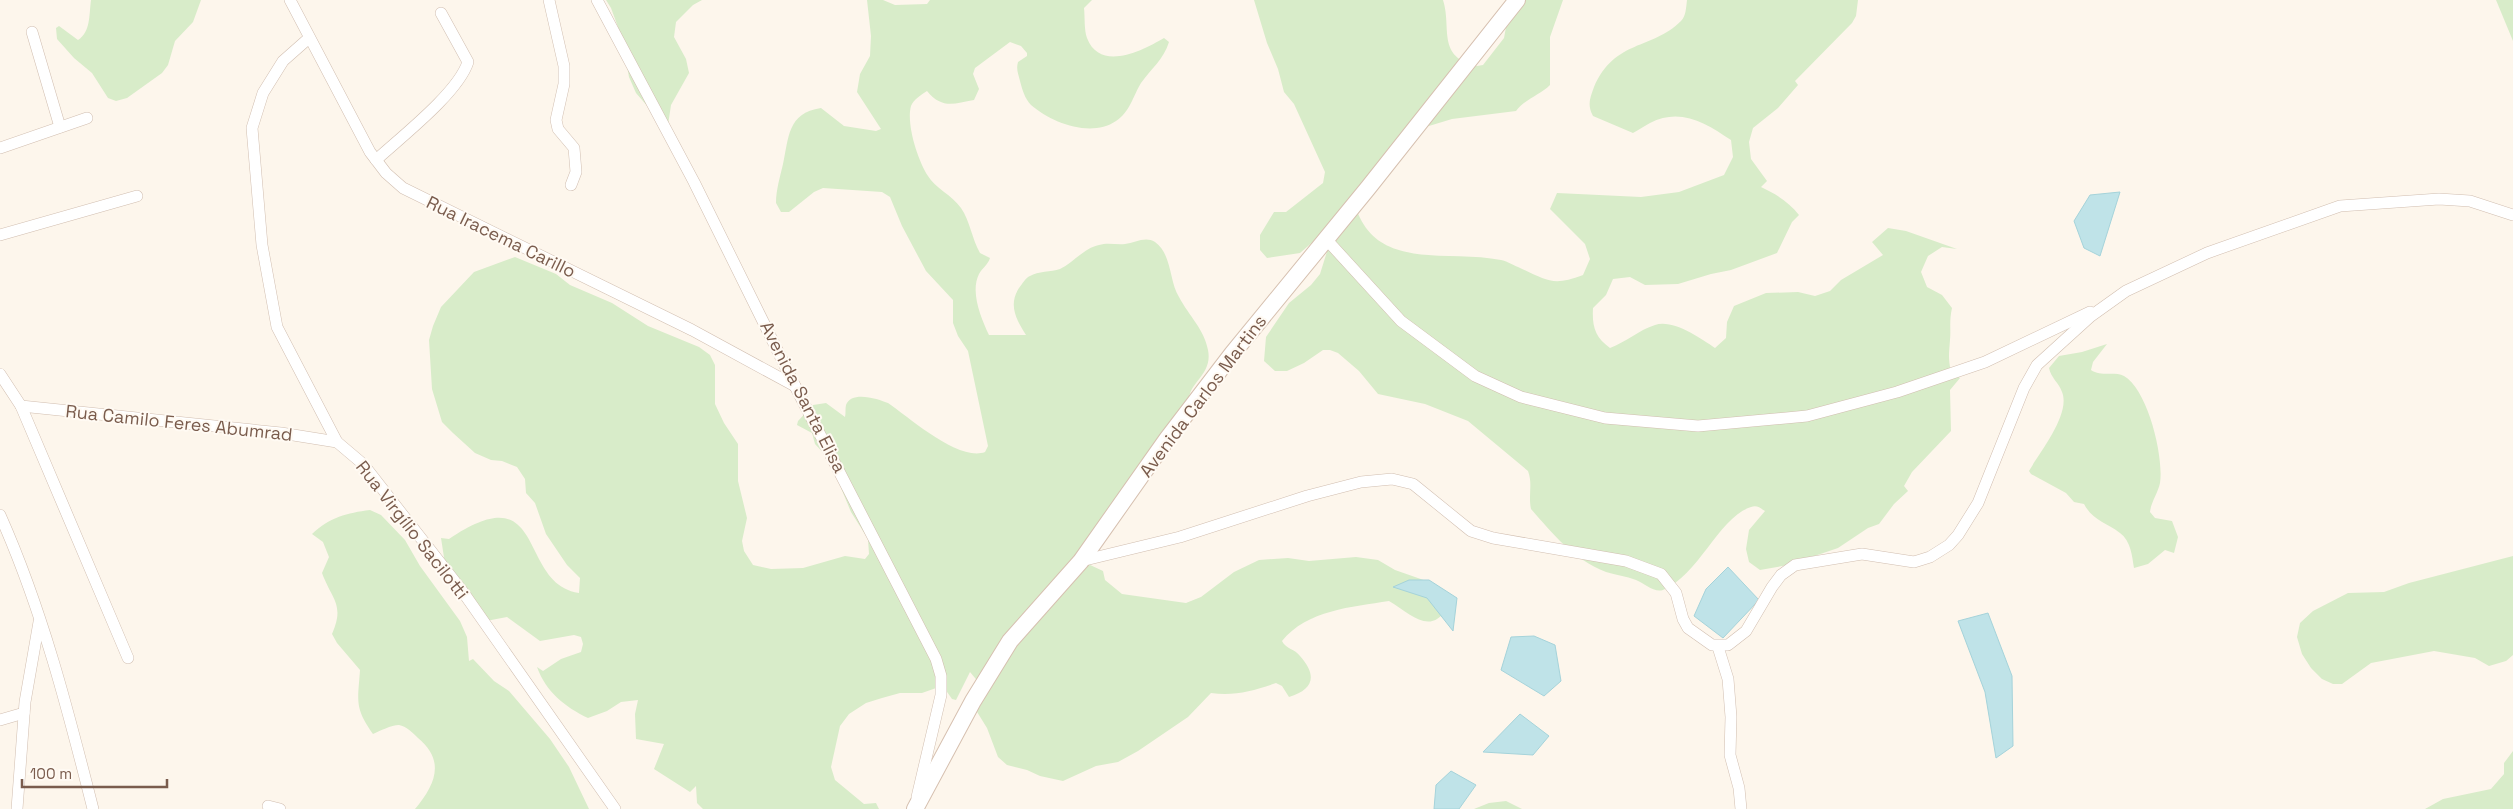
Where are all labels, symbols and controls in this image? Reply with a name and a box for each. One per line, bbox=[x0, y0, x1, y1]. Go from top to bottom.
street label: Rua Iracema Carillo bbox=[423, 190, 580, 283]
street label: Avenida Carlos Martins bbox=[1134, 310, 1271, 481]
street label: Avenida Santa Elisa bbox=[755, 317, 852, 476]
street label: Rua Camilo Feres Abumrad bbox=[64, 399, 294, 446]
street label: Rua Virgílio Sacilotti bbox=[351, 456, 474, 604]
scale bar bbox=[22, 756, 168, 788]
text: 100 m bbox=[30, 764, 72, 783]

